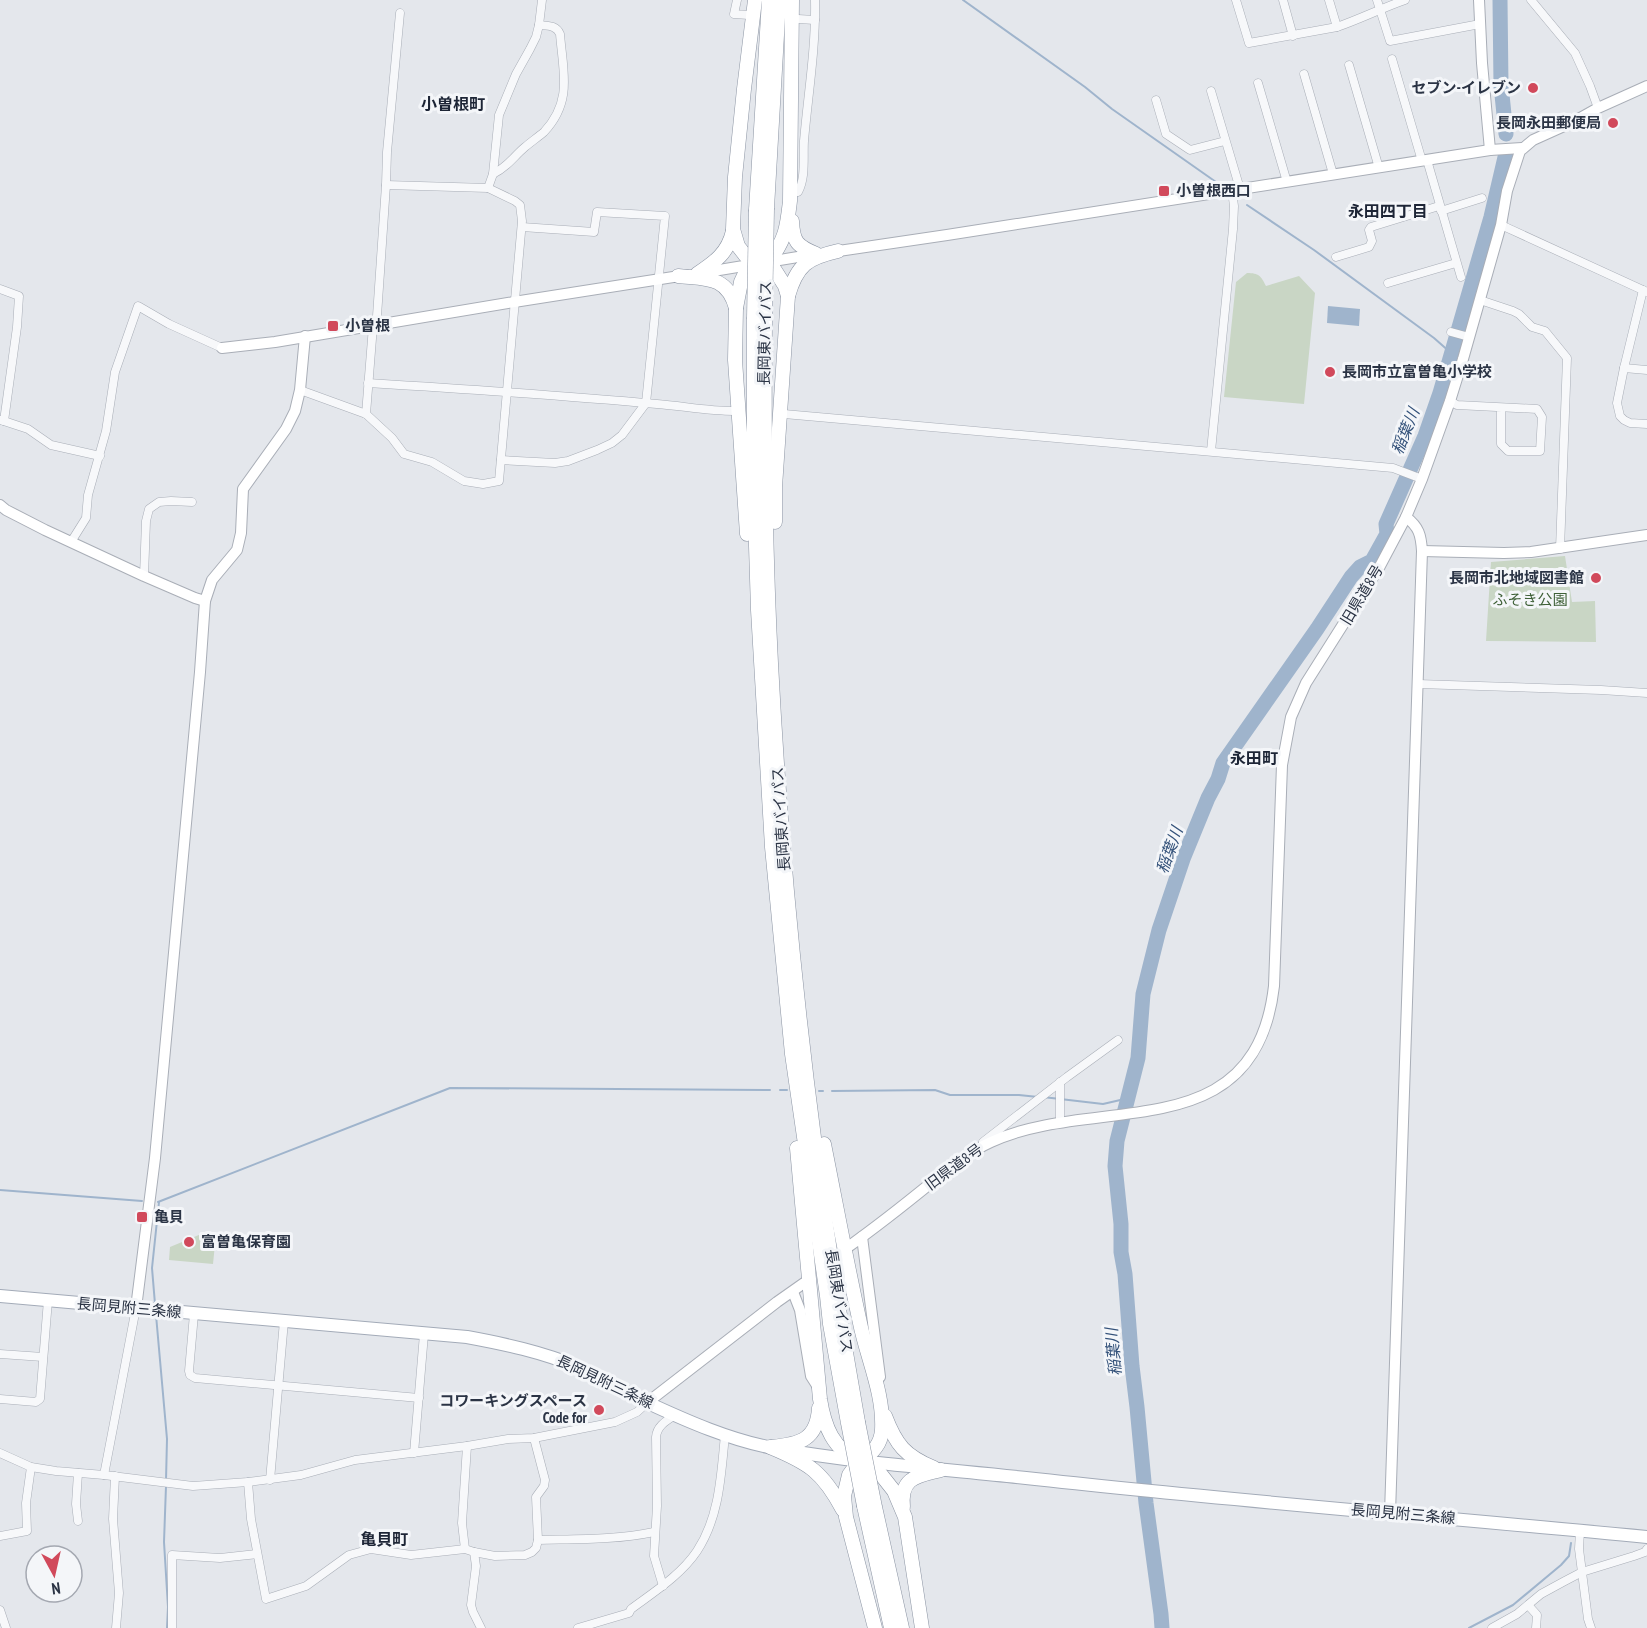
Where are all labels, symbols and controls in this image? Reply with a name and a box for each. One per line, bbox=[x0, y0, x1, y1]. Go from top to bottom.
place label: セブン-イレブン bbox=[1412, 78, 1521, 97]
marker: セブン-イレブン bbox=[1526, 81, 1540, 95]
district label: 小曽根町 bbox=[421, 94, 485, 114]
place label: 長岡永田郵便局 bbox=[1496, 113, 1601, 132]
marker: 長岡永田郵便局 bbox=[1606, 116, 1620, 130]
place label: 小曽根西口 bbox=[1176, 181, 1251, 200]
marker: 小曽根西口 bbox=[1157, 184, 1171, 198]
district label: 永田四丁目 bbox=[1348, 201, 1428, 221]
street label: 長岡東バイパス bbox=[754, 280, 775, 386]
place label: 小曽根 bbox=[345, 316, 390, 335]
marker: 小曽根 bbox=[326, 319, 340, 333]
place label: 長岡市立富曽亀小学校 bbox=[1342, 362, 1492, 381]
marker: 長岡市立富曽亀小学校 bbox=[1323, 365, 1337, 379]
water label: 稲葉川 bbox=[1387, 403, 1424, 457]
street label: 旧県道8号 bbox=[1336, 561, 1387, 628]
place label: 長岡市北地域図書館 bbox=[1449, 568, 1584, 587]
marker: 長岡市北地域図書館 bbox=[1589, 571, 1603, 585]
park label: ふそき公園 bbox=[1492, 590, 1568, 609]
district label: 永田町 bbox=[1230, 748, 1278, 768]
street label: 長岡東バイパス bbox=[767, 766, 794, 872]
water label: 稲葉川 bbox=[1151, 822, 1187, 876]
street label: 旧県道8号 bbox=[921, 1139, 986, 1194]
place label: 亀貝 bbox=[154, 1207, 184, 1226]
marker: 亀貝 bbox=[135, 1210, 149, 1224]
place label: 富曽亀保育園 bbox=[201, 1232, 291, 1251]
marker: 富曽亀保育園 bbox=[182, 1235, 196, 1249]
street label: 長岡東バイパス bbox=[822, 1248, 857, 1354]
street label: 長岡見附三条線 bbox=[76, 1293, 182, 1322]
water label: 稲葉川 bbox=[1101, 1325, 1125, 1377]
street label: 長岡見附三条線 bbox=[554, 1351, 657, 1412]
place label: コワーキングスペース Code for bbox=[439, 1391, 588, 1427]
marker: コワーキングスペース Code for bbox=[592, 1403, 606, 1417]
street label: 長岡見附三条線 bbox=[1350, 1499, 1456, 1528]
district label: 亀貝町 bbox=[360, 1529, 408, 1549]
north arrow bbox=[24, 1544, 84, 1604]
text: N bbox=[50, 1578, 62, 1599]

